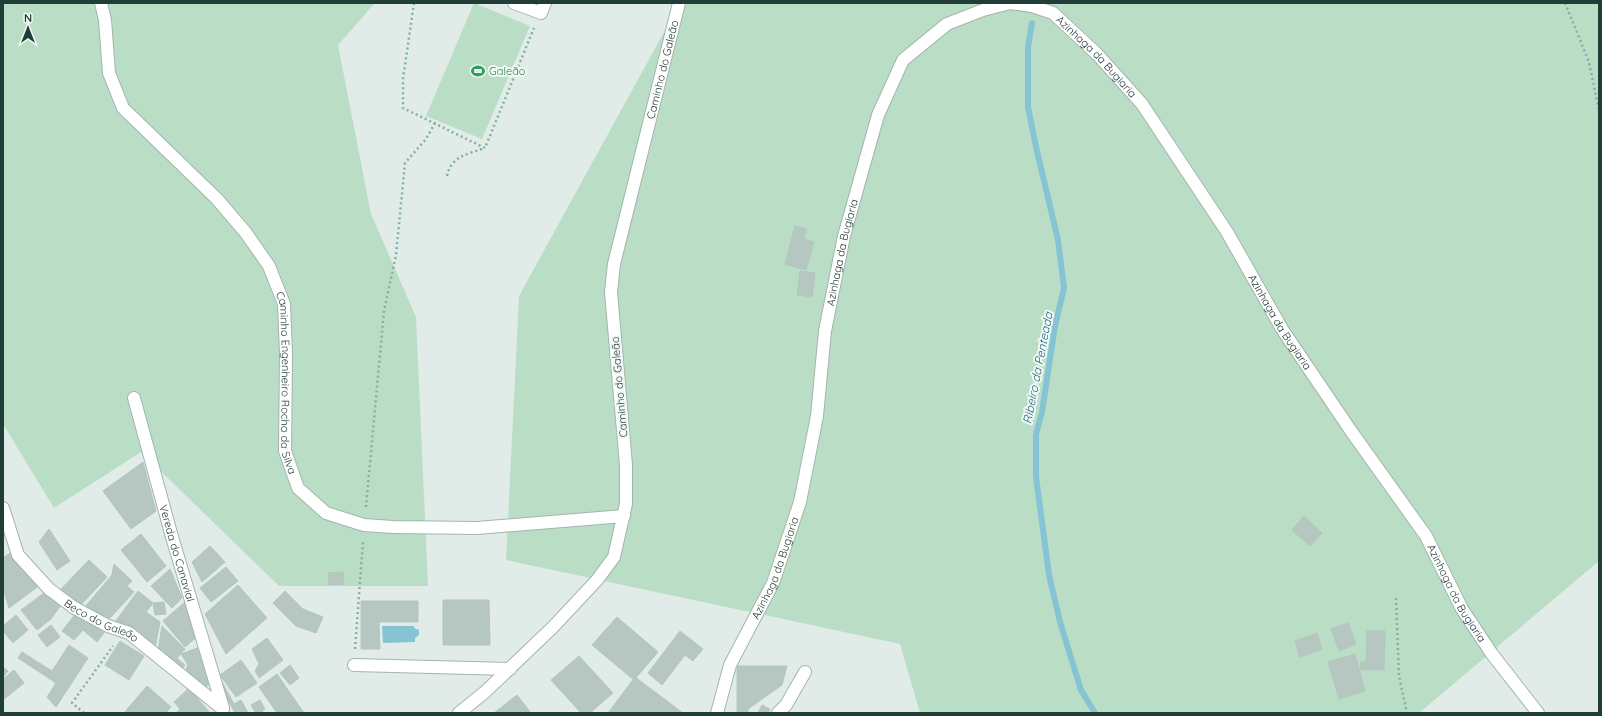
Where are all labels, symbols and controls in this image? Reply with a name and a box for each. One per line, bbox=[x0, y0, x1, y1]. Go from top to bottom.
north arrow bbox=[8, 8, 48, 48]
text: N bbox=[24, 11, 32, 25]
street label: Azinhaga da Bugiaria bbox=[1053, 13, 1140, 100]
street label: Caminho do Galeão bbox=[643, 18, 682, 120]
sports icon: Galeão bbox=[470, 63, 486, 79]
place label: Galeão bbox=[489, 64, 526, 78]
street label: Azinhaga da Bugiaria bbox=[823, 197, 861, 307]
street label: Azinhaga da Bugiaria bbox=[1245, 272, 1315, 372]
street label: Caminho Engenheiro Rocha da Silva bbox=[273, 289, 300, 476]
water label: Ribeiro da Penteada bbox=[1019, 310, 1056, 425]
street label: Caminho do Galeão bbox=[608, 336, 630, 438]
street label: Vereda do Canavial bbox=[156, 503, 198, 603]
street label: Azinhaga da Bugiaria bbox=[748, 515, 802, 622]
street label: Azinhaga da Bugiaria bbox=[1424, 542, 1489, 645]
street label: Beco do Galeão bbox=[61, 596, 142, 645]

